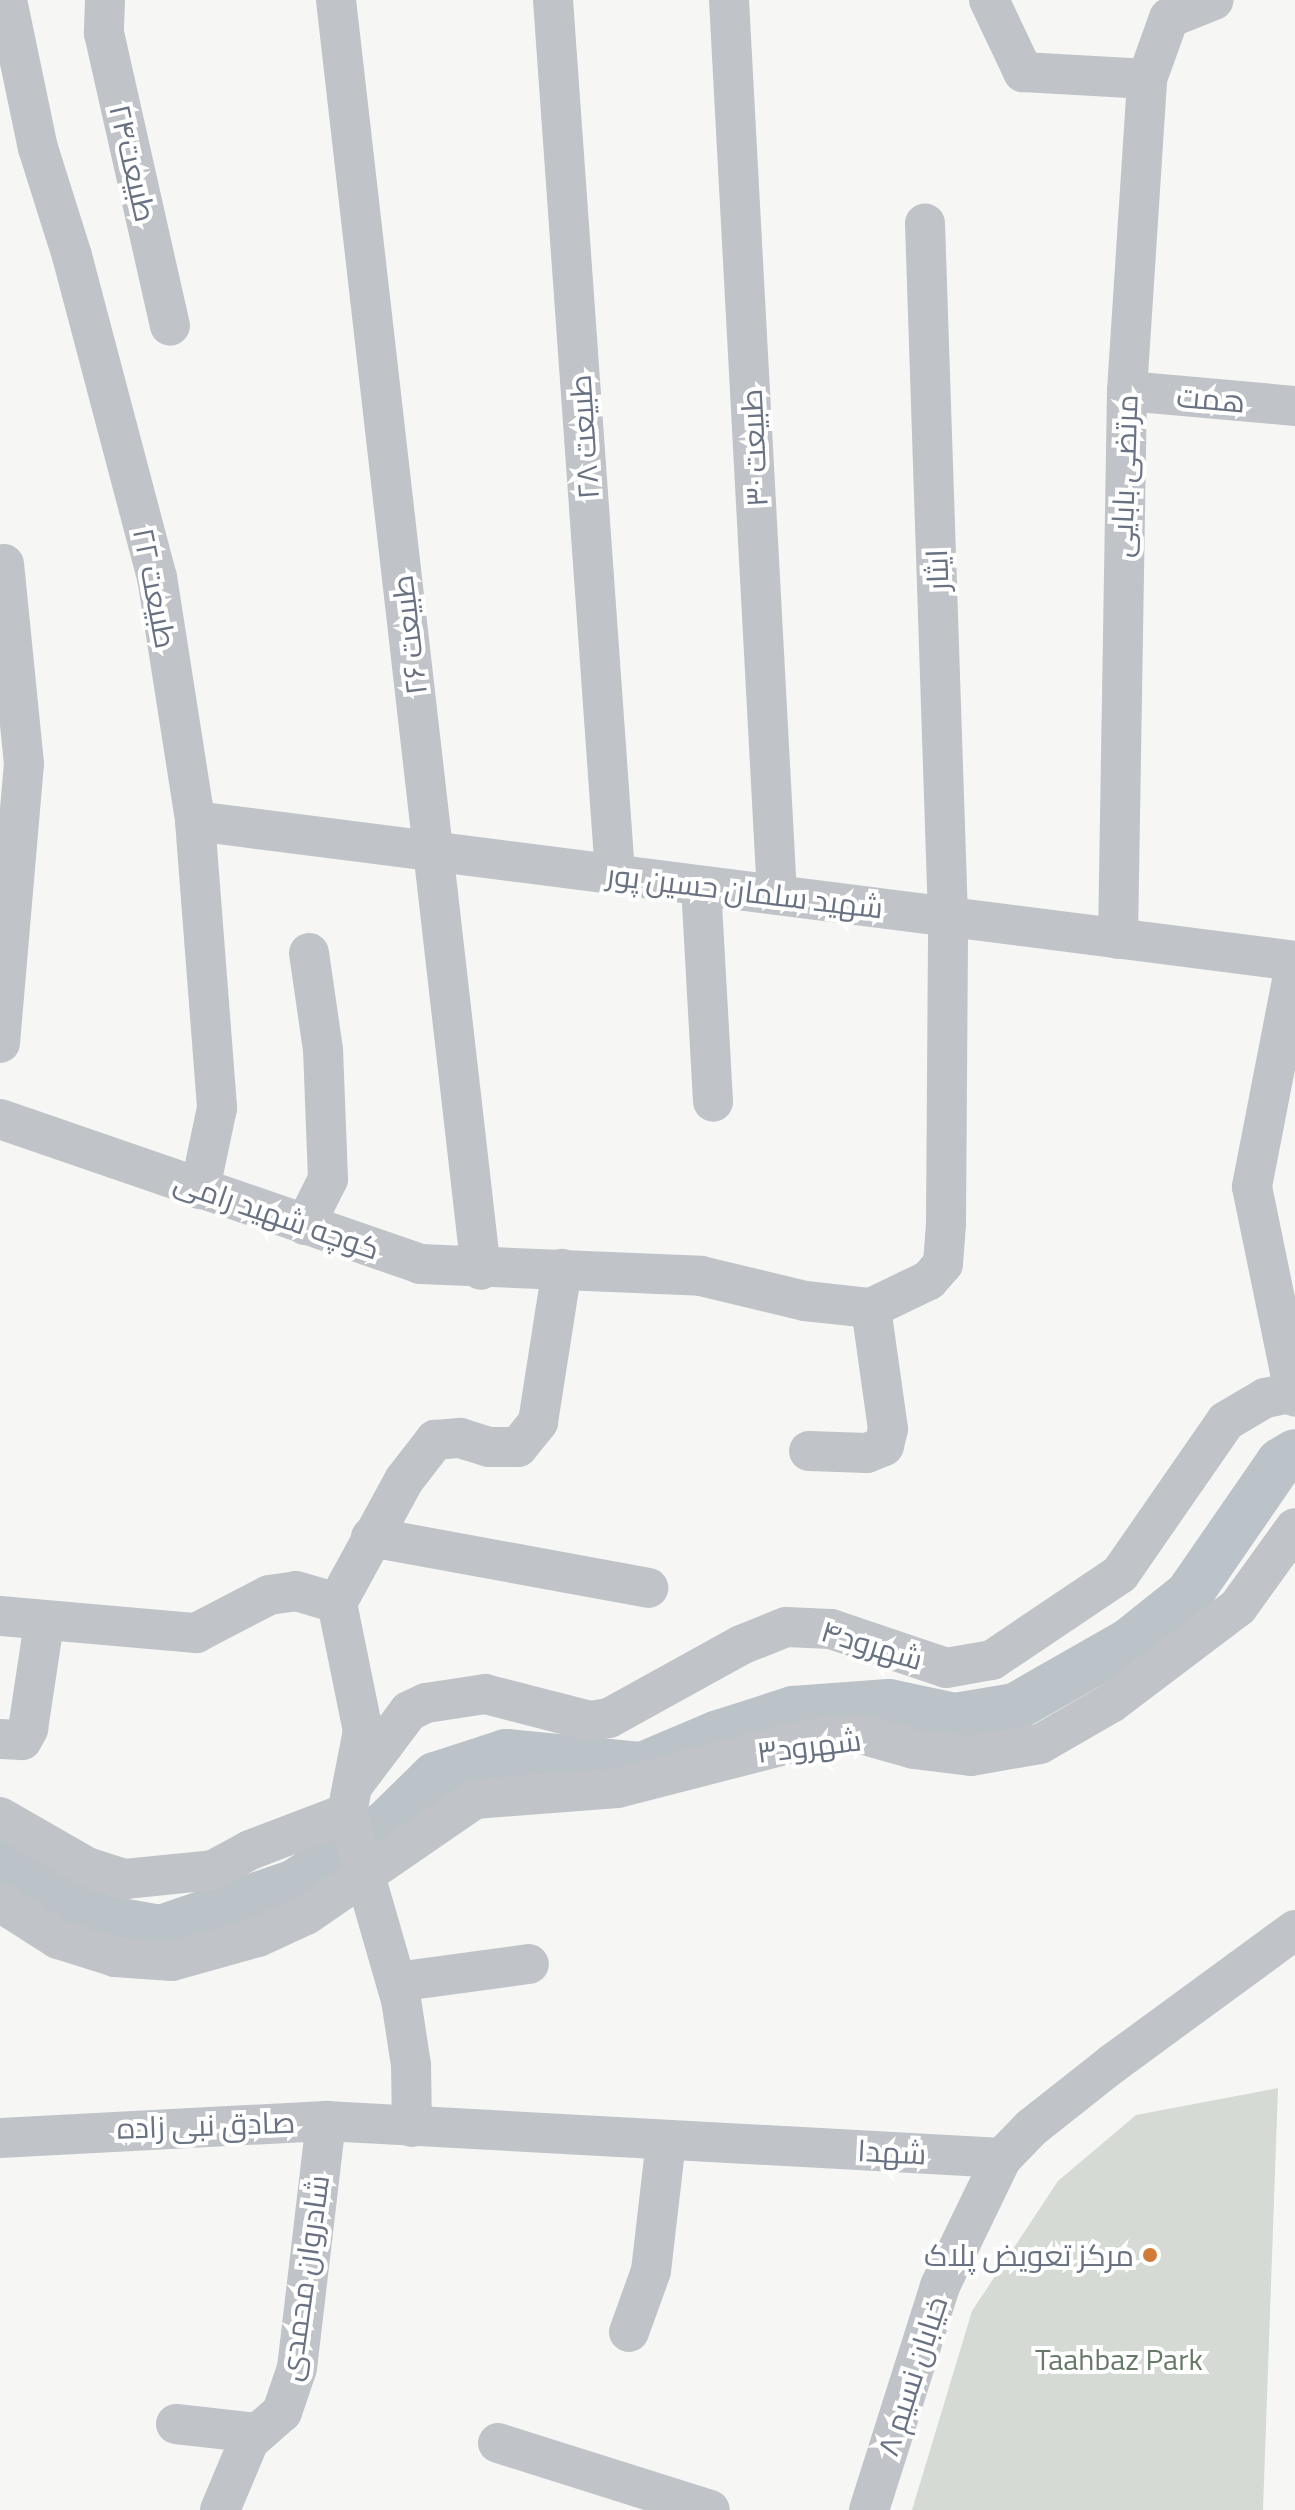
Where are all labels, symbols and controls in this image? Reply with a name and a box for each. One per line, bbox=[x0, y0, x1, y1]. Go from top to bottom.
street label: طبیعت۲۴ bbox=[102, 101, 164, 225]
street label: طبیعت ۲۸ bbox=[562, 374, 606, 500]
street label: همت bbox=[1175, 378, 1247, 420]
street label: طبیعت ۳۰ bbox=[733, 388, 775, 508]
street label: مرتضی بابایی bbox=[1103, 394, 1145, 558]
street label: طبیعت ۲۲ bbox=[126, 525, 184, 651]
street label: ایثار bbox=[918, 549, 956, 591]
street label: طبیعت ۲۶ bbox=[384, 573, 434, 697]
street label: شهید سلمان حسین پور bbox=[605, 856, 885, 926]
street label: کوچه شهید رامی bbox=[170, 1163, 384, 1267]
street label: شهرود۴ bbox=[817, 1613, 927, 1677]
street label: شهرود۳ bbox=[755, 1722, 863, 1770]
street label: صادق نبی زاده bbox=[116, 2104, 296, 2146]
street label: شهدا bbox=[857, 2132, 927, 2172]
street label: شادروان محمدی bbox=[272, 2173, 336, 2383]
place label: مرکز تعویض پلاک bbox=[924, 2237, 1134, 2273]
marker: مرکز تعویض پلاک bbox=[1141, 2246, 1159, 2264]
street label: خیابان نسیم ۸ bbox=[869, 2292, 955, 2460]
park label: Taahbaz Park bbox=[1035, 2341, 1203, 2377]

